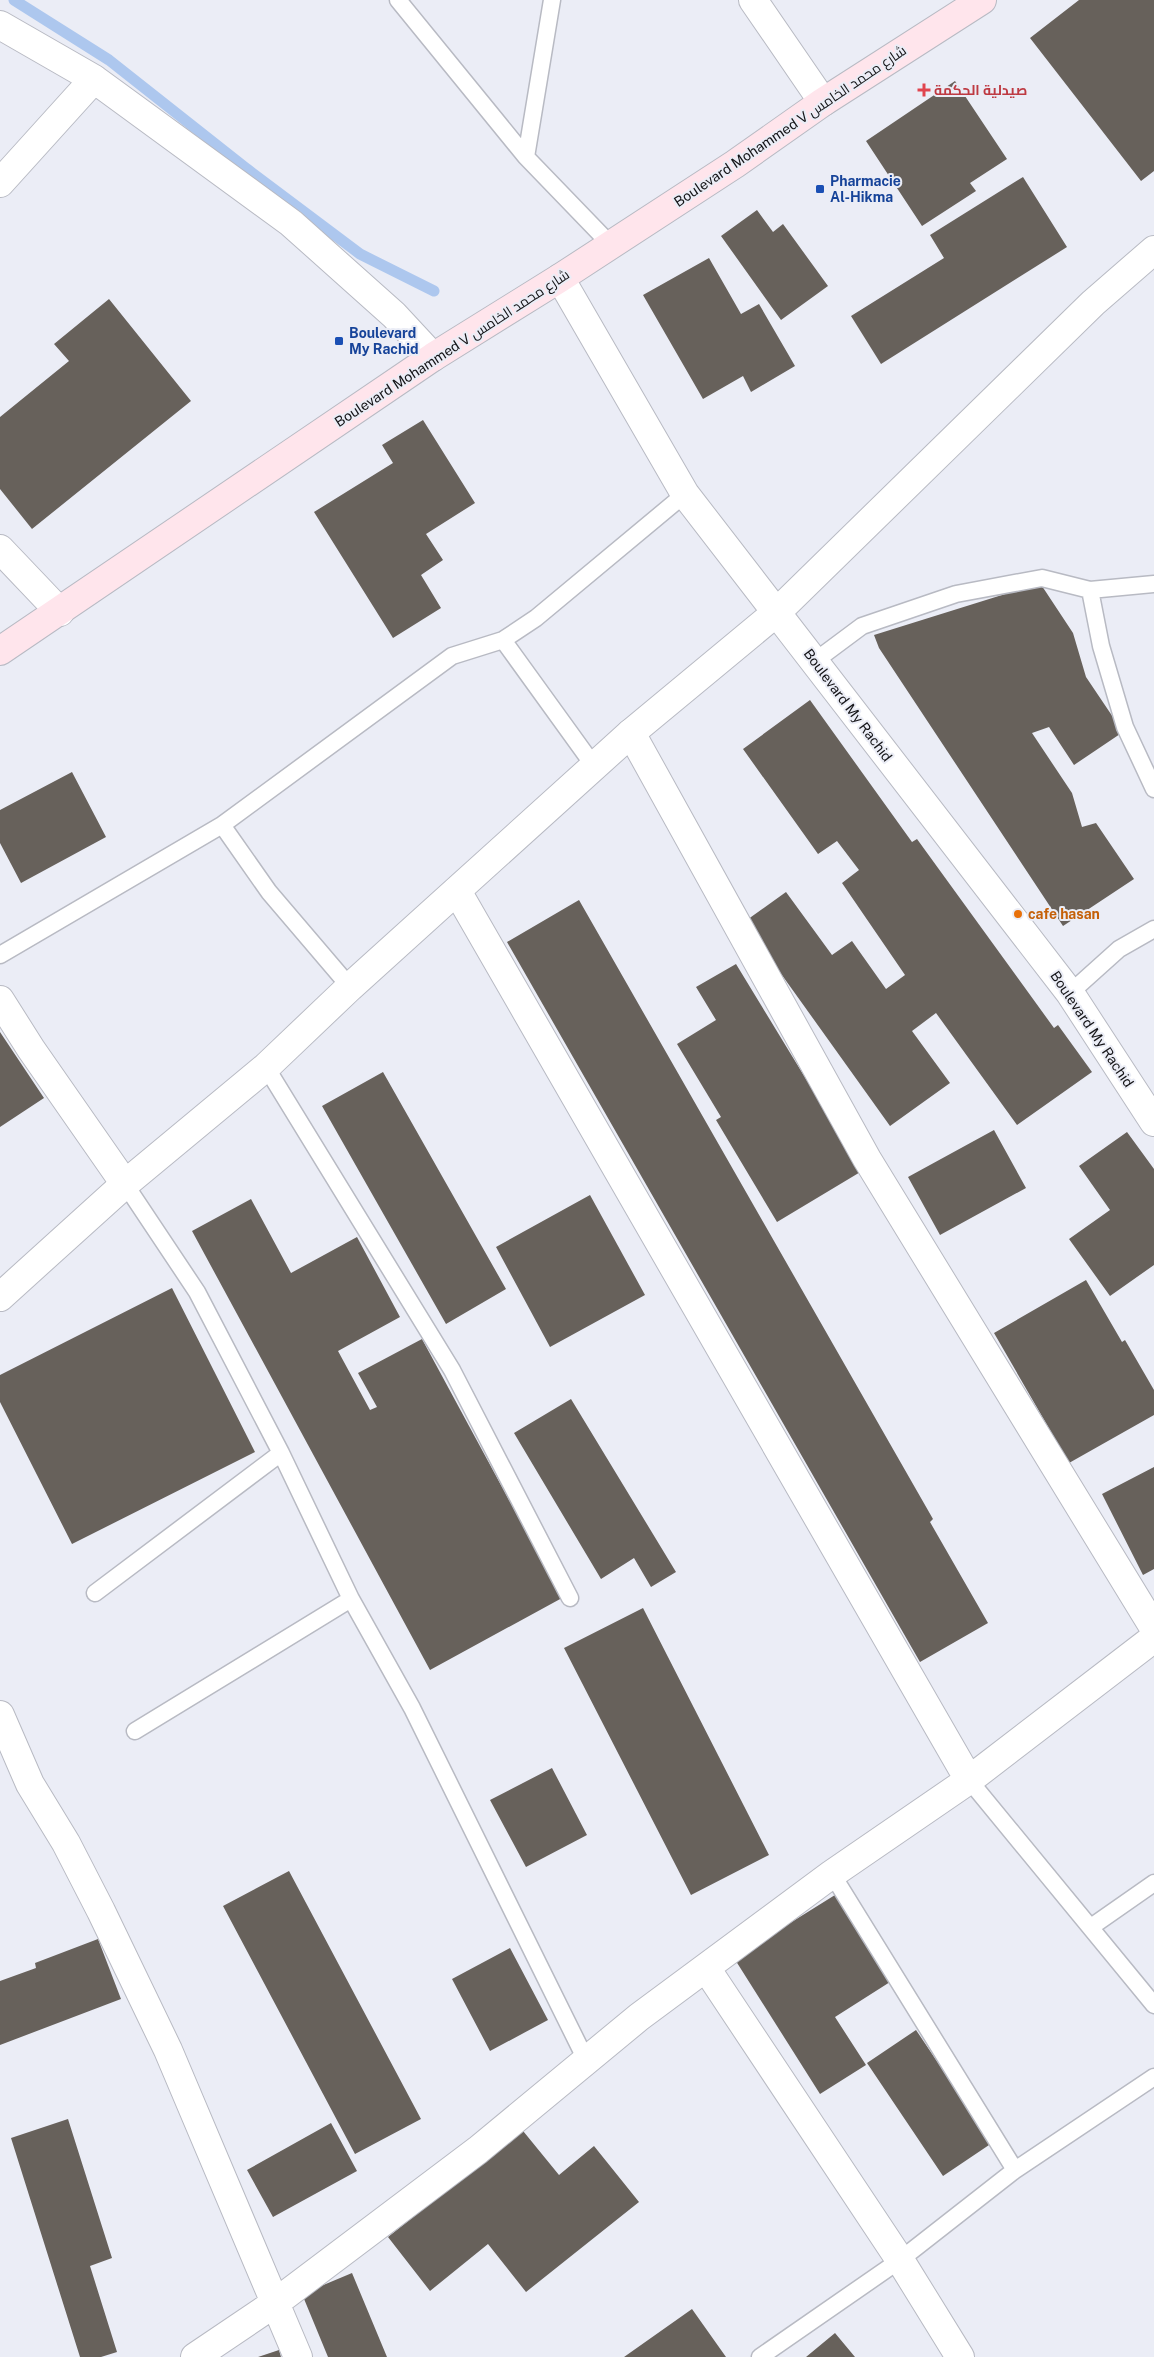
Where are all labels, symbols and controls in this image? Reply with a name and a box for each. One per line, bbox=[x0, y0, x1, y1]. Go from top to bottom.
street label: Boulevard Mohammed V شارع محمد الخامس bbox=[671, 42, 910, 211]
place label: صيدلية الحكمة bbox=[934, 82, 1027, 98]
marker: صيدلية الحكمة bbox=[918, 84, 930, 96]
place label: Pharmacie Al-Hikma bbox=[830, 173, 901, 205]
marker: Pharmacie Al-Hikma bbox=[814, 183, 826, 195]
street label: Boulevard Mohammed V شارع محمد الخامس bbox=[332, 266, 573, 431]
place label: Boulevard My Rachid bbox=[349, 325, 419, 357]
marker: Boulevard My Rachid bbox=[333, 335, 345, 347]
street label: Boulevard My Rachid bbox=[800, 646, 896, 764]
place label: cafe hasan bbox=[1028, 906, 1100, 922]
marker: cafe hasan bbox=[1012, 908, 1024, 920]
street label: Boulevard My Rachid bbox=[1047, 968, 1137, 1090]

